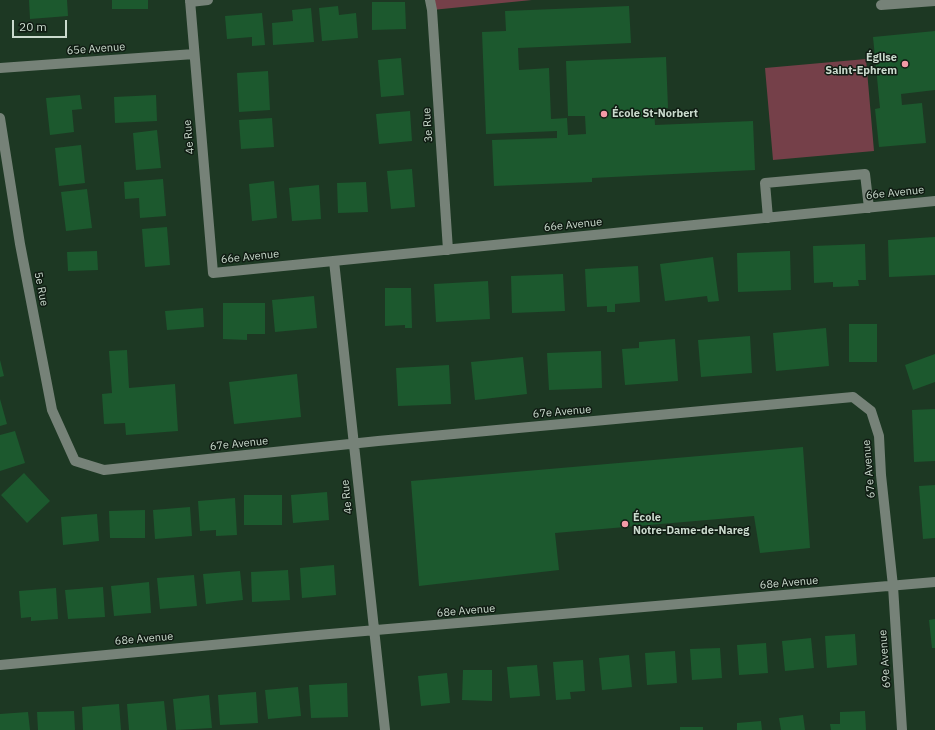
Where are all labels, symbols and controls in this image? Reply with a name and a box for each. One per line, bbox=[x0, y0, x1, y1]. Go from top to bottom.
scale bar bbox=[14, 12, 69, 38]
text: 20 m bbox=[19, 19, 47, 34]
street label: 65e Avenue bbox=[66, 40, 126, 58]
place label: Église Saint-Ephrem bbox=[825, 51, 897, 77]
marker: Église Saint-Ephrem bbox=[900, 59, 910, 69]
street label: 3e Rue bbox=[420, 107, 436, 143]
place label: École St-Norbert bbox=[612, 107, 698, 121]
marker: École St-Norbert bbox=[599, 109, 609, 119]
street label: 4e Rue bbox=[181, 119, 197, 155]
street label: 66e Avenue bbox=[865, 183, 925, 203]
street label: 66e Avenue bbox=[543, 215, 603, 235]
street label: 66e Avenue bbox=[220, 247, 280, 267]
street label: 5e Rue bbox=[31, 271, 51, 307]
street label: 67e Avenue bbox=[532, 403, 592, 421]
street label: 67e Avenue bbox=[209, 434, 269, 454]
street label: 67e Avenue bbox=[860, 439, 878, 499]
street label: 4e Rue bbox=[339, 479, 355, 515]
place label: École Notre-Dame-de-Nareg bbox=[633, 511, 749, 537]
marker: École Notre-Dame-de-Nareg bbox=[620, 519, 630, 529]
street label: 68e Avenue bbox=[759, 574, 819, 592]
street label: 68e Avenue bbox=[436, 602, 496, 620]
street label: 69e Avenue bbox=[876, 629, 894, 689]
street label: 68e Avenue bbox=[114, 630, 174, 648]

